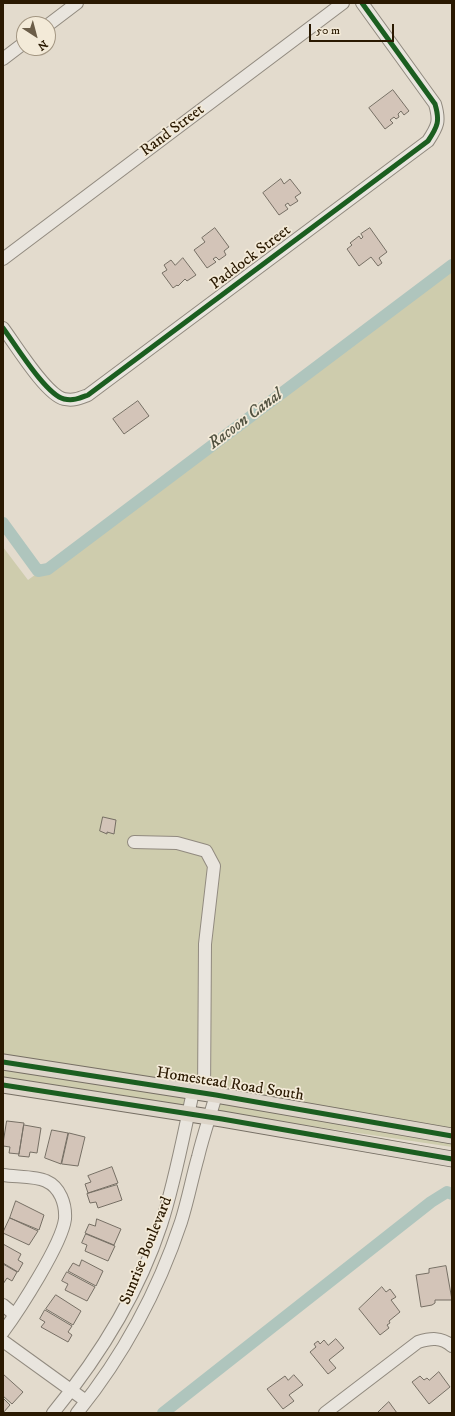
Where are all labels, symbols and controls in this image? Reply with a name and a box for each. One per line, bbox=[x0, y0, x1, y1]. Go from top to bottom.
north arrow bbox=[16, 16, 56, 56]
scale bar bbox=[311, 16, 396, 42]
text: 50 m bbox=[316, 23, 340, 38]
text: N bbox=[35, 37, 50, 53]
street label: Rand Street bbox=[137, 101, 209, 161]
street label: Paddock Street bbox=[207, 221, 295, 295]
water label: Racoon Canal bbox=[205, 385, 287, 455]
street label: Homestead Road South bbox=[155, 1064, 305, 1106]
street label: Sunrise Boulevard bbox=[117, 1194, 177, 1308]

